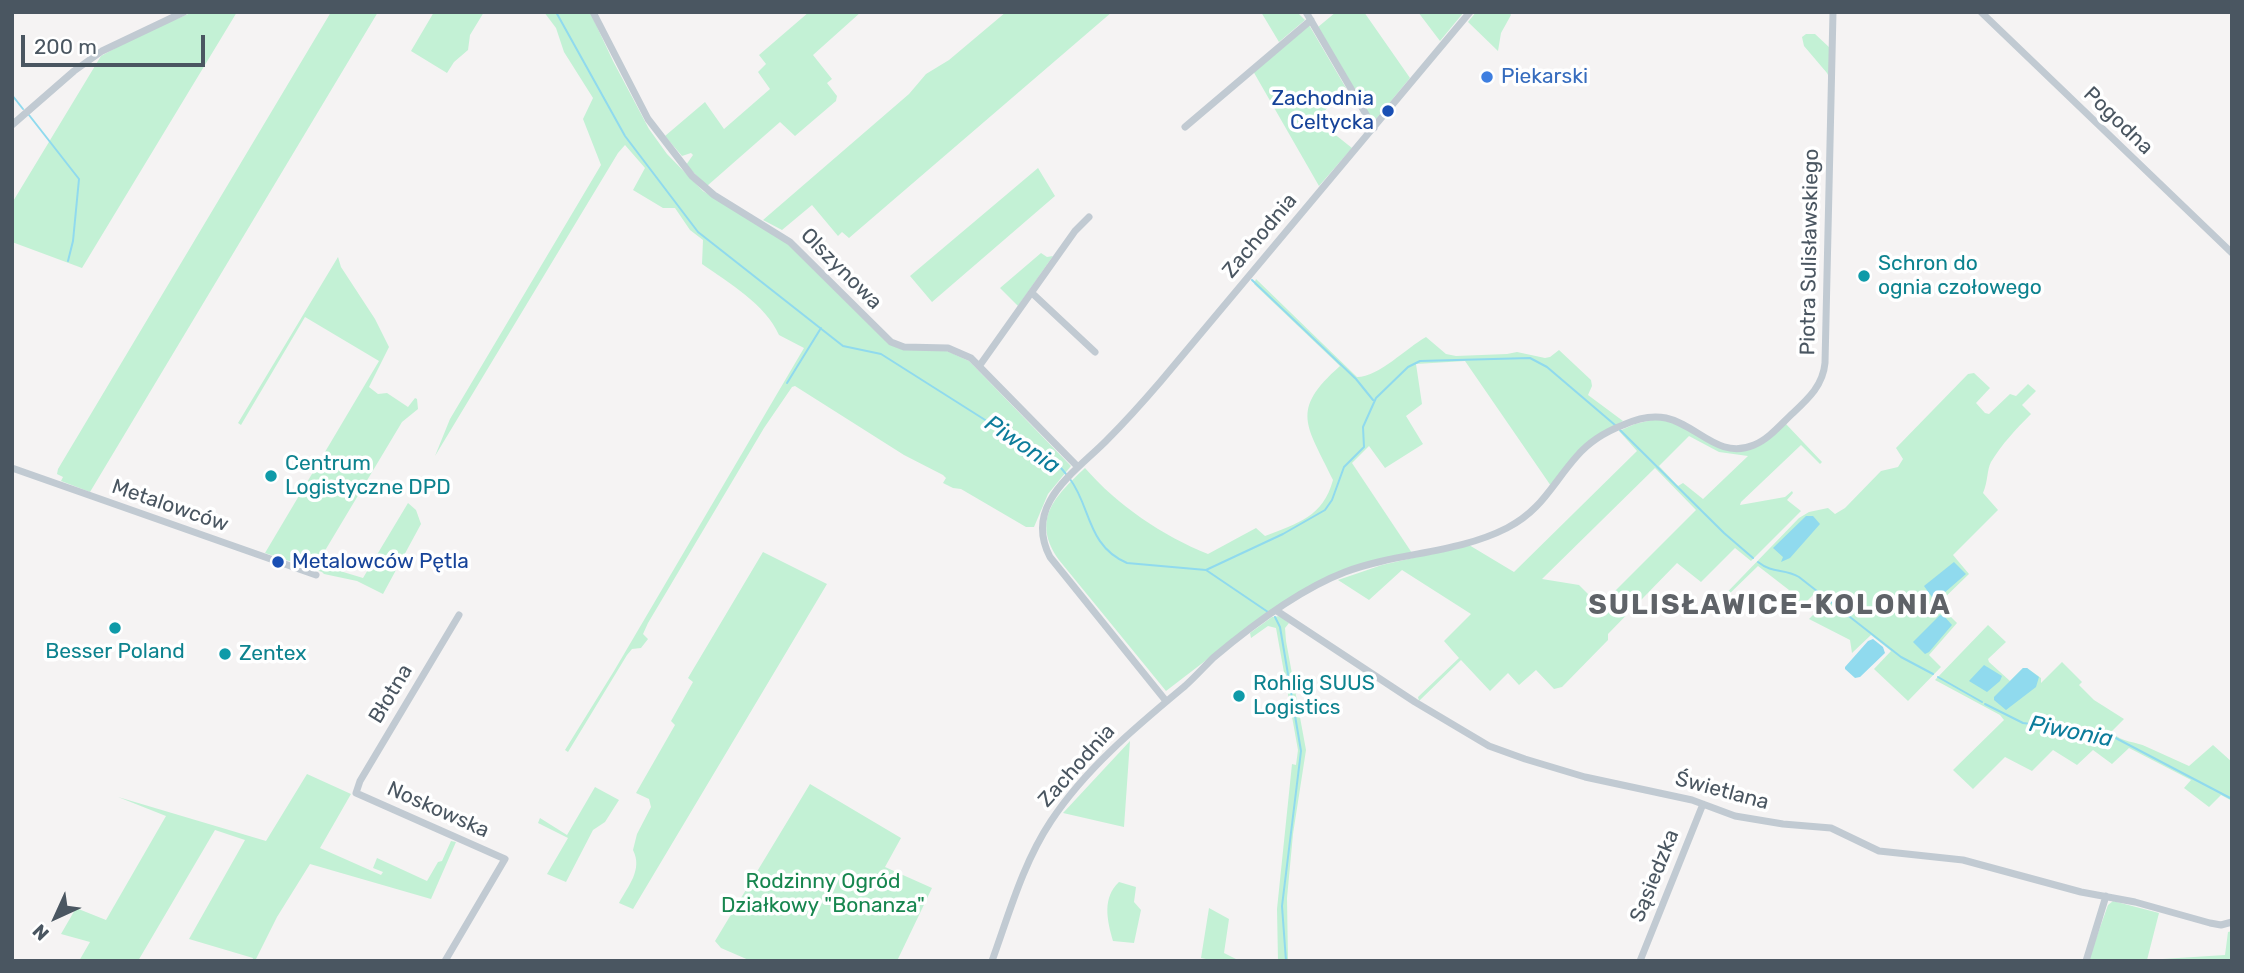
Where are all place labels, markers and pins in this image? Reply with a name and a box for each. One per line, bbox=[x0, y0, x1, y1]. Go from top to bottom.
place label: Piekarski bbox=[1501, 64, 1588, 90]
marker: Piekarski bbox=[1479, 69, 1495, 85]
place label: Zachodnia Celtycka bbox=[1271, 86, 1374, 136]
marker: Zachodnia Celtycka bbox=[1380, 103, 1396, 119]
place label: Schron do ognia czołowego bbox=[1878, 251, 2042, 301]
marker: Schron do ognia czołowego bbox=[1856, 268, 1872, 284]
place label: Centrum Logistyczne DPD bbox=[285, 451, 451, 501]
marker: Centrum Logistyczne DPD bbox=[263, 468, 279, 484]
place label: Metalowców Pętla bbox=[292, 549, 469, 575]
marker: Metalowców Pętla bbox=[270, 554, 286, 570]
marker: Besser Poland bbox=[107, 620, 123, 636]
place label: Besser Poland bbox=[45, 639, 185, 665]
place label: Zentex bbox=[239, 641, 307, 667]
marker: Zentex bbox=[217, 646, 233, 662]
place label: Rohlig SUUS Logistics bbox=[1253, 671, 1375, 721]
marker: Rohlig SUUS Logistics bbox=[1231, 688, 1247, 704]

